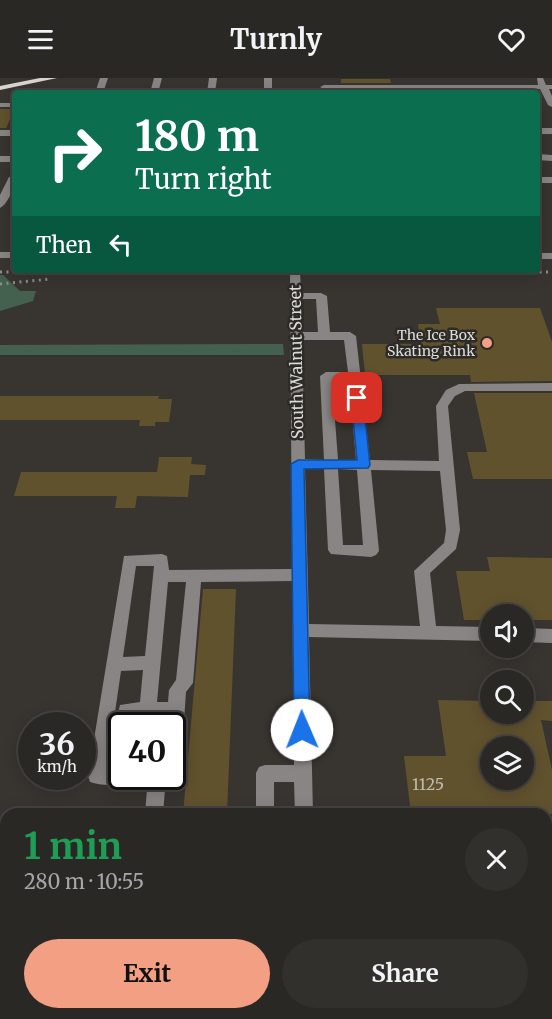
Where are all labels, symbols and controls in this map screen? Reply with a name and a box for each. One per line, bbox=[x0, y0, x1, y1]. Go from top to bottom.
text: Turnly bbox=[230, 22, 322, 56]
icon: menu bbox=[24, 23, 57, 56]
icon: heart bbox=[495, 23, 528, 56]
text: 180 m bbox=[135, 110, 259, 162]
icon: right bbox=[36, 114, 114, 192]
text: Turn right bbox=[135, 162, 272, 196]
icon: left bbox=[104, 228, 137, 261]
text: Then bbox=[36, 231, 92, 259]
street label: South Walnut Street bbox=[285, 284, 307, 439]
place label: The Ice Box Skating Rink bbox=[387, 326, 476, 360]
marker: The Ice Box Skating Rink bbox=[480, 336, 494, 350]
pin bbox=[331, 372, 382, 423]
icon: arrive bbox=[340, 381, 373, 414]
map controls bbox=[480, 604, 534, 790]
button: sound bbox=[480, 604, 534, 658]
button: search bbox=[480, 670, 534, 724]
position arrow bbox=[270, 698, 334, 762]
speed limit sign: 40 bbox=[108, 712, 186, 790]
text: 36 bbox=[39, 725, 75, 763]
button: layers bbox=[480, 736, 534, 790]
text: km/h bbox=[37, 757, 77, 776]
house number: 1125 bbox=[412, 774, 444, 794]
text: 1 min bbox=[24, 824, 122, 869]
button: close bbox=[465, 828, 528, 891]
text: 280 m · 10:55 bbox=[24, 869, 144, 894]
button: Exit bbox=[24, 939, 270, 1008]
button: Share bbox=[282, 939, 528, 1008]

